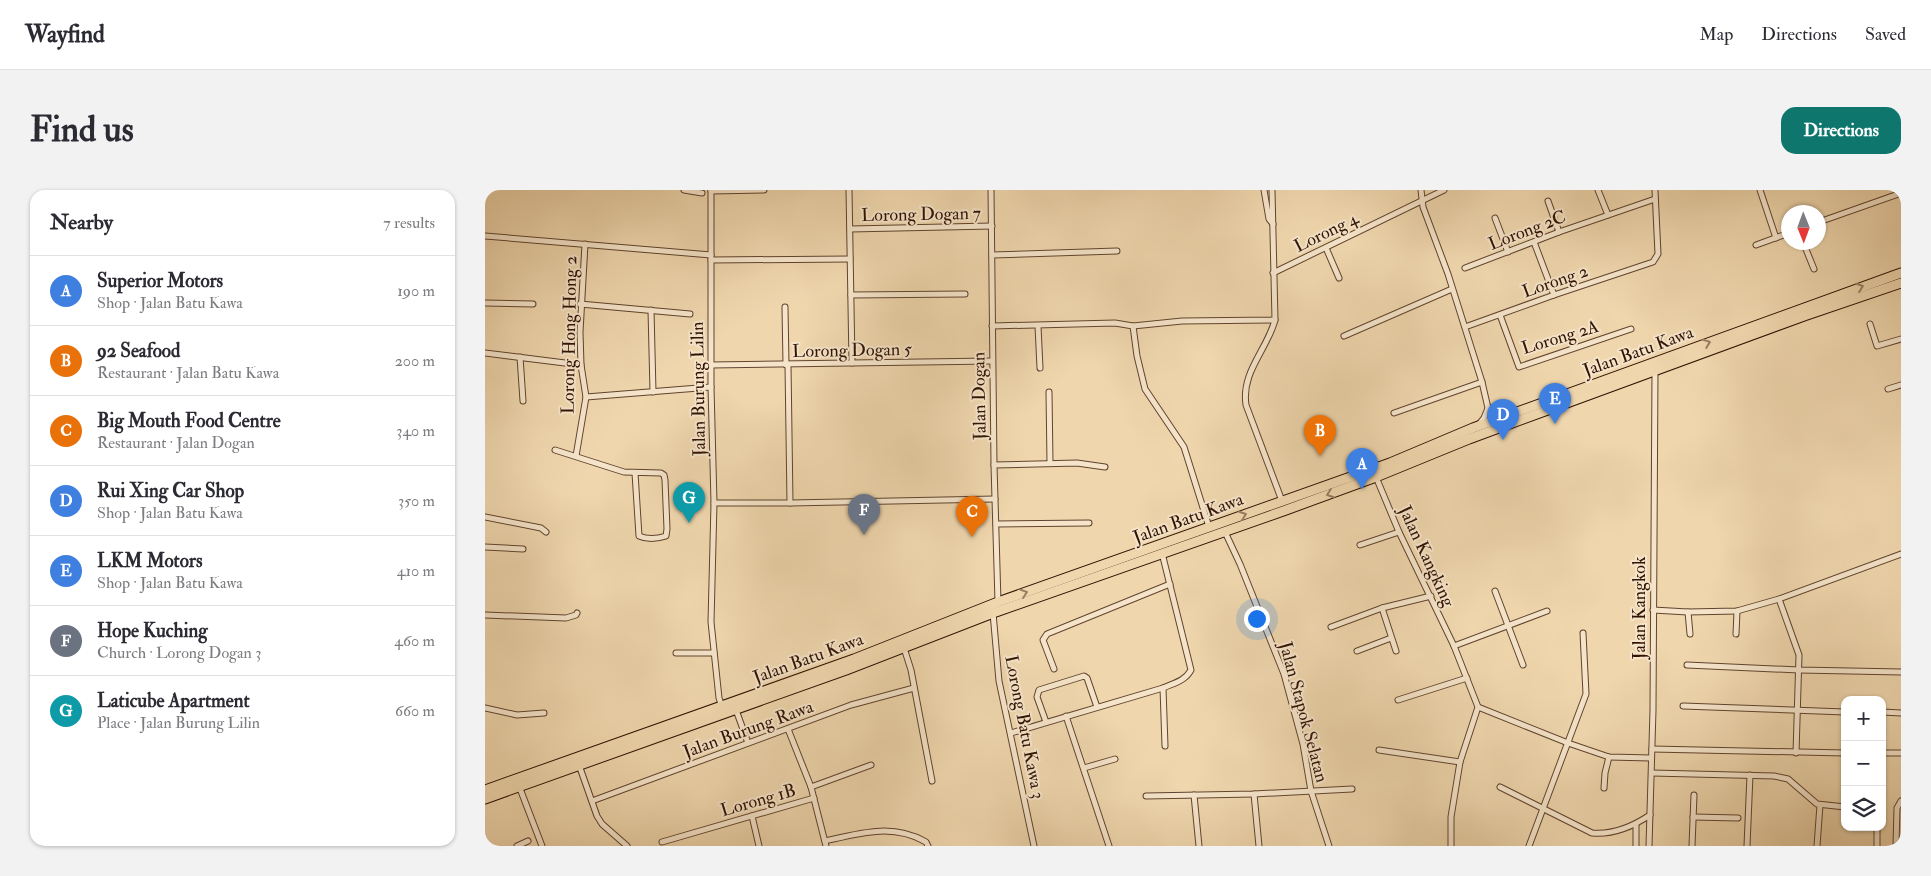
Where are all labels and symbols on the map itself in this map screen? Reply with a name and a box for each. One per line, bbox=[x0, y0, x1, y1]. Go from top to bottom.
street label: Lorong Dogan 7 bbox=[861, 202, 981, 227]
street label: Lorong 2C bbox=[1485, 205, 1569, 256]
north arrow bbox=[1781, 205, 1826, 250]
street label: Lorong 4 bbox=[1290, 206, 1363, 258]
street label: Lorong Hong Hong 2 bbox=[557, 256, 582, 414]
street label: Lorong 2 bbox=[1519, 260, 1591, 303]
one-way arrow bbox=[1855, 283, 1863, 293]
street label: Lorong 2A bbox=[1519, 315, 1602, 360]
street label: Jalan Burung Lilin bbox=[686, 321, 711, 458]
street label: Jalan Batu Kawa bbox=[1579, 321, 1697, 382]
street label: Lorong Dogan 5 bbox=[792, 338, 912, 363]
one-way arrow bbox=[1702, 339, 1711, 349]
street label: Jalan Dogan bbox=[967, 352, 992, 441]
pin: E bbox=[1539, 383, 1571, 424]
pin: D bbox=[1487, 399, 1519, 440]
pin: B bbox=[1304, 415, 1336, 456]
pin: A bbox=[1346, 448, 1378, 489]
pin: G bbox=[673, 482, 705, 523]
street label: Jalan Batu Kawa bbox=[1129, 488, 1247, 549]
one-way arrow bbox=[1326, 488, 1335, 498]
pin: F bbox=[848, 494, 880, 535]
pin: C bbox=[956, 496, 988, 537]
street label: Jalan Kangking bbox=[1393, 501, 1460, 612]
one-way arrow bbox=[1238, 511, 1247, 521]
street label: Jalan Kangkok bbox=[1628, 556, 1651, 661]
one-way arrow bbox=[1019, 589, 1028, 599]
your location bbox=[1244, 606, 1270, 632]
street label: Jalan Batu Kawa bbox=[749, 628, 867, 689]
street label: Jalan Stapok Selatan bbox=[1273, 638, 1333, 785]
street label: Lorong Batu Kawa 3 bbox=[999, 653, 1050, 801]
street label: Jalan Burung Rawa bbox=[679, 695, 817, 764]
street label: Lorong 1B bbox=[718, 779, 798, 822]

